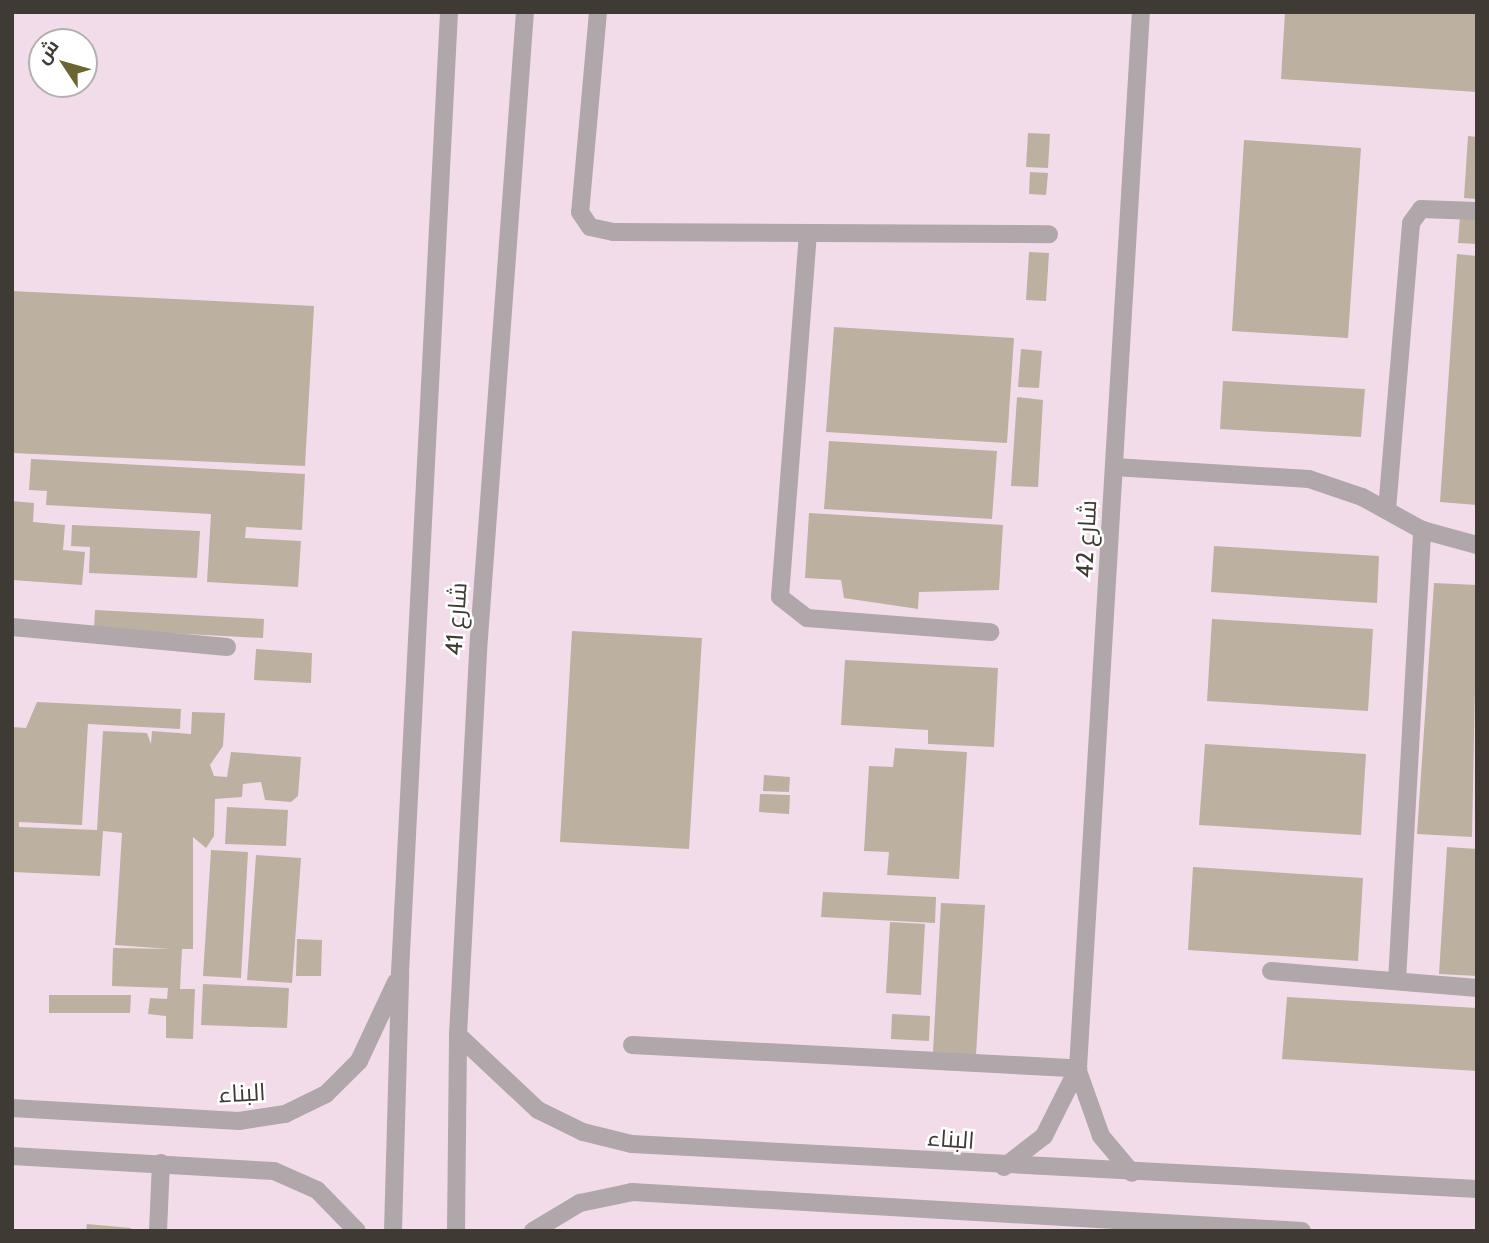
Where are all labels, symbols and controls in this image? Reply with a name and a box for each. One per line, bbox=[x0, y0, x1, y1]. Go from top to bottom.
north arrow bbox=[28, 28, 98, 98]
text: ش bbox=[31, 35, 64, 68]
street label: شارع 42 bbox=[1070, 499, 1102, 579]
street label: شارع 41 bbox=[439, 581, 473, 657]
street label: البناء bbox=[218, 1077, 266, 1109]
street label: البناء bbox=[926, 1123, 976, 1155]

